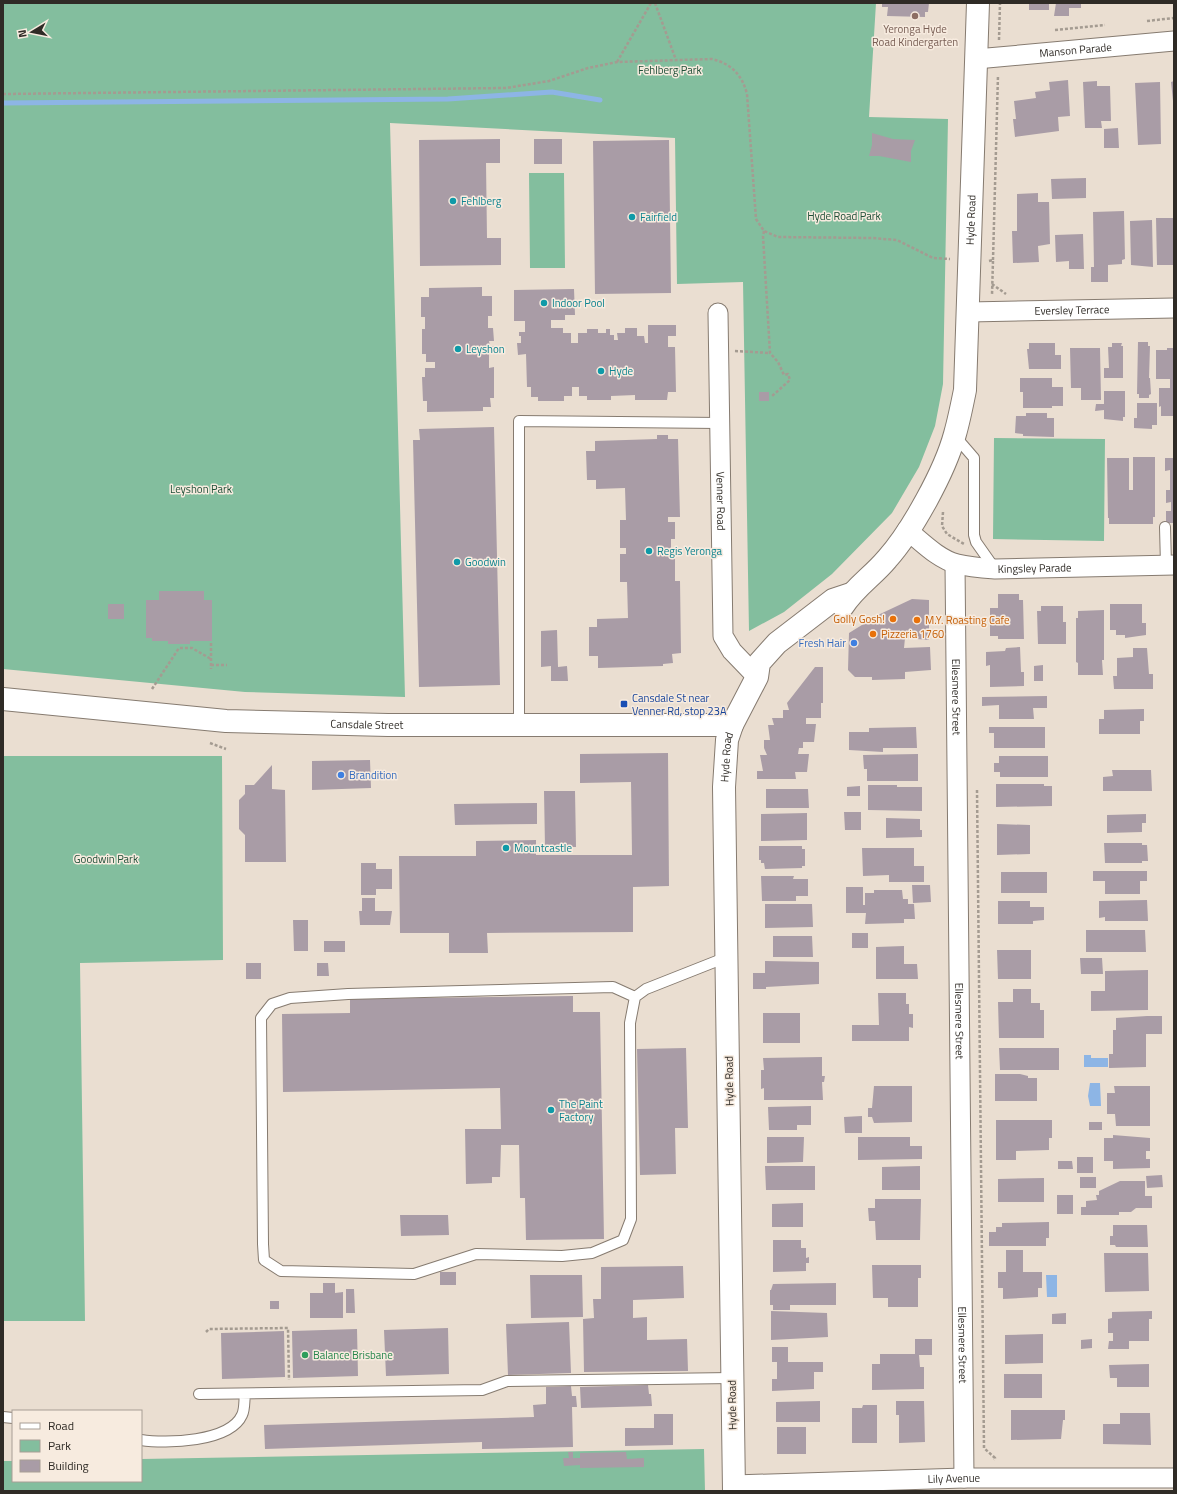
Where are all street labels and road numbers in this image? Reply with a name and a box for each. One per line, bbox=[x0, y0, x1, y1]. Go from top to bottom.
street label: Manson Parade bbox=[1039, 39, 1113, 61]
street label: Hyde Road bbox=[962, 194, 980, 245]
street label: Eversley Terrace bbox=[1034, 301, 1110, 319]
street label: Venner Road bbox=[712, 471, 729, 531]
street label: Kingsley Parade bbox=[998, 559, 1072, 577]
street label: Ellesmere Street bbox=[948, 659, 965, 736]
street label: Cansdale Street bbox=[330, 716, 403, 733]
street label: Hyde Road bbox=[716, 730, 737, 783]
street label: Ellesmere Street bbox=[951, 983, 968, 1060]
street label: Hyde Road bbox=[721, 1056, 737, 1106]
street label: Ellesmere Street bbox=[954, 1307, 971, 1384]
street label: Hyde Road bbox=[724, 1380, 740, 1430]
street label: Lily Avenue bbox=[927, 1470, 981, 1487]

